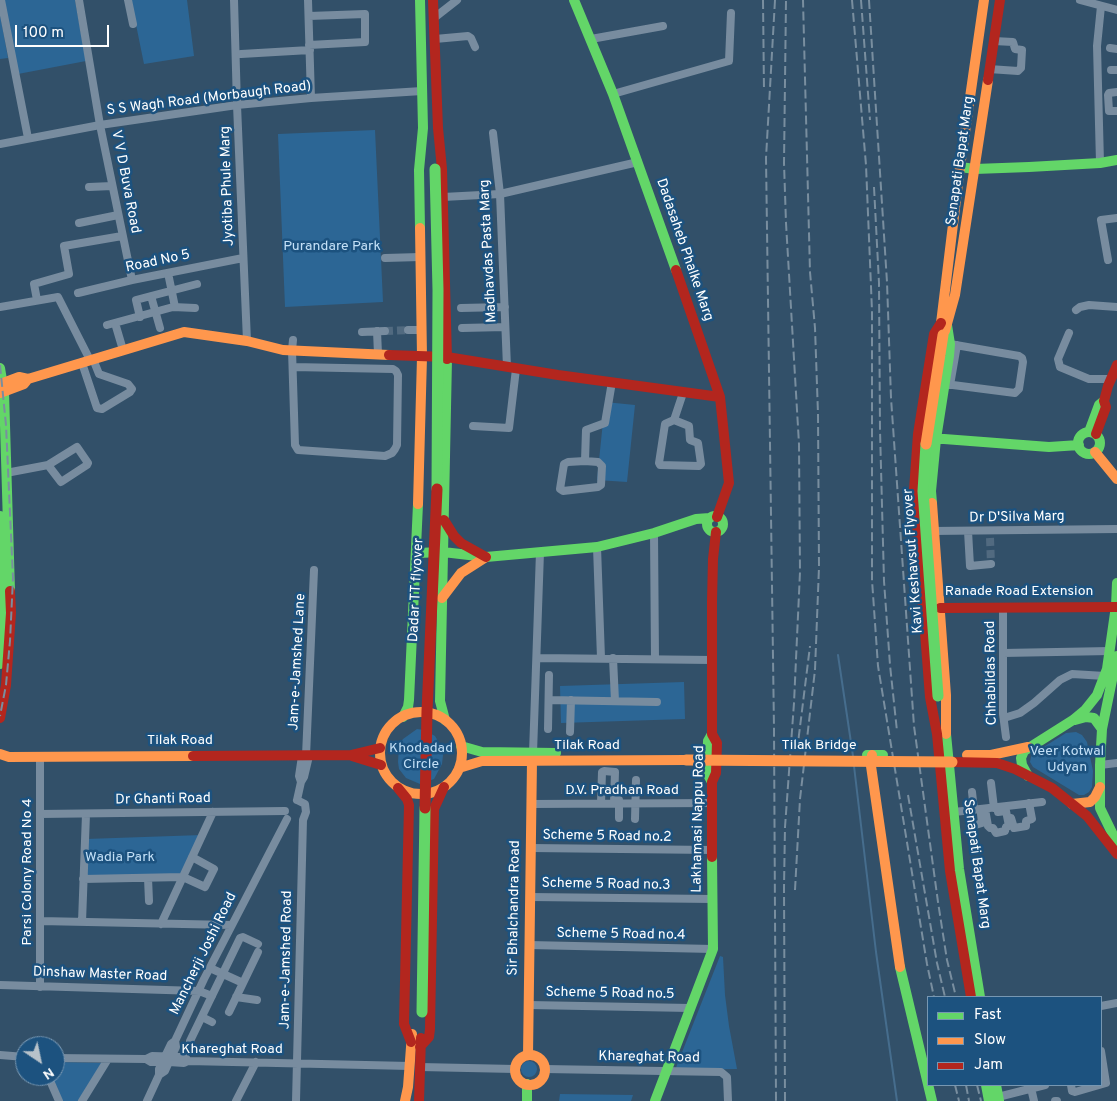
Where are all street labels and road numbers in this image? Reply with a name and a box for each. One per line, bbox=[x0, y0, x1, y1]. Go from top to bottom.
street label: S S Wagh Road (Morbaugh Road) bbox=[106, 78, 312, 120]
street label: Senapati Bapat Marg bbox=[944, 95, 978, 227]
street label: Jyotiba Phule Marg bbox=[218, 126, 238, 246]
street label: V V D Buva Road bbox=[107, 129, 143, 235]
street label: Dadasaheb Phalke Marg bbox=[652, 177, 716, 323]
street label: Madhavdas Pasta Marg bbox=[477, 179, 501, 323]
street label: Road No 5 bbox=[124, 247, 192, 277]
street label: Kavi Keshavsut Flyover bbox=[901, 488, 927, 634]
street label: Dr D'Silva Marg bbox=[969, 509, 1065, 527]
street label: Dadar TT flyover bbox=[406, 537, 428, 643]
street label: Ranade Road Extension bbox=[945, 584, 1093, 600]
street label: Jam-e-Jamshed Lane bbox=[286, 593, 310, 731]
street label: Chhabildas Road bbox=[983, 620, 1001, 726]
street label: Tilak Road bbox=[147, 733, 213, 749]
street label: Tilak Road bbox=[554, 738, 620, 754]
street label: Tilak Bridge bbox=[782, 738, 856, 754]
street label: Lakhamasi Nappu Road bbox=[689, 745, 709, 893]
street label: D.V. Pradhan Road bbox=[565, 783, 679, 799]
street label: Dr Ghanti Road bbox=[115, 791, 211, 809]
street label: Parsi Colony Road No 4 bbox=[20, 798, 36, 946]
street label: Senapati Bapat Marg bbox=[959, 798, 993, 930]
street label: Scheme 5 Road no.2 bbox=[542, 827, 672, 847]
street label: Sir Bhalchandra Road bbox=[505, 840, 525, 976]
street label: Scheme 5 Road no.3 bbox=[541, 875, 671, 895]
street label: Mancherji Joshi Road bbox=[167, 890, 241, 1018]
street label: Jam-e-Jamshed Road bbox=[277, 890, 297, 1030]
street label: Scheme 5 Road no.4 bbox=[556, 925, 686, 945]
street label: Dinshaw Master Road bbox=[32, 964, 168, 986]
street label: Scheme 5 Road no.5 bbox=[545, 984, 675, 1004]
street label: Khareghat Road bbox=[181, 1042, 283, 1058]
street label: Khareghat Road bbox=[598, 1049, 700, 1067]

